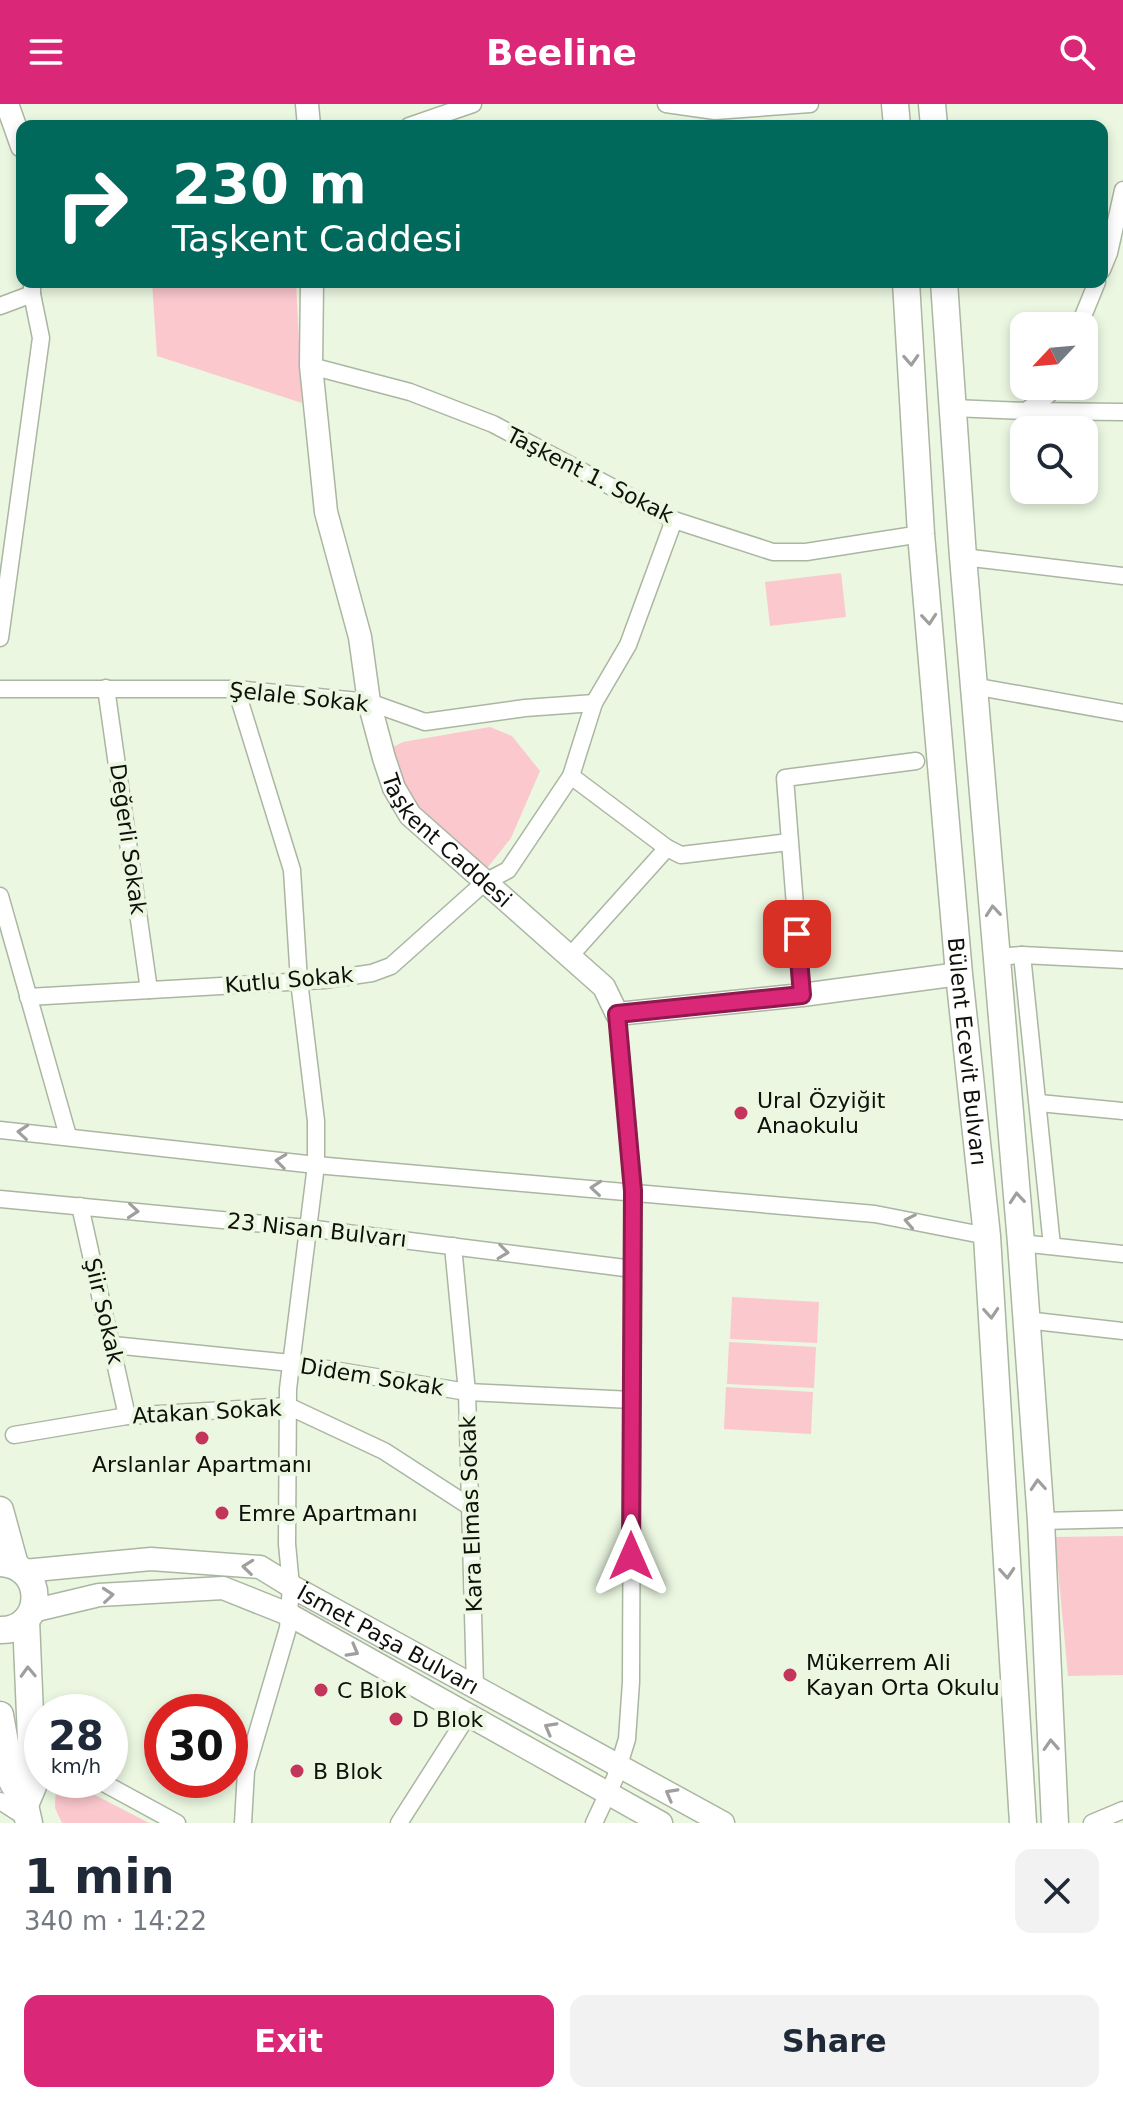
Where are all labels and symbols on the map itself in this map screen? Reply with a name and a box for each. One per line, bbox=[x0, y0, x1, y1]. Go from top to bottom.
north arrow bbox=[1010, 312, 1098, 400]
one-way arrow bbox=[902, 354, 919, 367]
street label: Taşkent 1. Sokak bbox=[502, 422, 678, 528]
one-way arrow bbox=[920, 613, 937, 626]
street label: Şelale Sokak bbox=[228, 677, 370, 717]
street label: Değerli Sokak bbox=[105, 762, 151, 916]
street label: Taşkent Caddesi bbox=[377, 769, 517, 912]
pin bbox=[763, 900, 831, 968]
one-way arrow bbox=[985, 904, 1002, 917]
street label: Bülent Ecevit Bulvarı bbox=[943, 936, 992, 1167]
street label: Kutlu Sokak bbox=[224, 962, 355, 998]
place label: Ural Özyiğit Anaokulu bbox=[757, 1088, 886, 1138]
marker: Ural Özyiğit Anaokulu bbox=[732, 1104, 750, 1122]
one-way arrow bbox=[16, 1123, 29, 1140]
one-way arrow bbox=[274, 1153, 287, 1170]
one-way arrow bbox=[589, 1180, 602, 1197]
one-way arrow bbox=[1009, 1191, 1026, 1204]
one-way arrow bbox=[127, 1203, 140, 1220]
street label: 23 Nisan Bulvarı bbox=[226, 1208, 408, 1252]
one-way arrow bbox=[904, 1213, 917, 1230]
one-way arrow bbox=[496, 1243, 510, 1260]
street label: Şiir Sokak bbox=[80, 1255, 128, 1367]
one-way arrow bbox=[983, 1308, 1000, 1320]
street label: Didem Sokak bbox=[298, 1353, 446, 1401]
street label: Atakan Sokak bbox=[132, 1396, 283, 1428]
street label: Kara Elmas Sokak bbox=[455, 1415, 487, 1613]
marker: Arslanlar Apartmanı bbox=[193, 1429, 211, 1447]
place label: Arslanlar Apartmanı bbox=[92, 1452, 312, 1477]
one-way arrow bbox=[1030, 1478, 1047, 1491]
place label: Emre Apartmanı bbox=[238, 1501, 418, 1526]
marker: Emre Apartmanı bbox=[213, 1504, 231, 1522]
position arrow bbox=[589, 1514, 673, 1598]
one-way arrow bbox=[241, 1558, 254, 1575]
one-way arrow bbox=[998, 1567, 1015, 1580]
street label: İsmet Paşa Bulvarı bbox=[293, 1579, 483, 1699]
one-way arrow bbox=[102, 1587, 115, 1604]
one-way arrow bbox=[345, 1641, 359, 1657]
place label: Mükerrem Ali Kayan Orta Okulu bbox=[806, 1650, 1000, 1700]
one-way arrow bbox=[20, 1665, 37, 1678]
marker: Mükerrem Ali Kayan Orta Okulu bbox=[781, 1666, 799, 1684]
place label: C Blok bbox=[337, 1678, 407, 1703]
marker: C Blok bbox=[312, 1681, 330, 1699]
speed limit sign: 30 bbox=[144, 1694, 248, 1798]
place label: D Blok bbox=[412, 1707, 484, 1732]
marker: D Blok bbox=[387, 1710, 405, 1728]
one-way arrow bbox=[544, 1723, 558, 1738]
one-way arrow bbox=[1043, 1738, 1060, 1751]
place label: B Blok bbox=[313, 1759, 383, 1784]
marker: B Blok bbox=[288, 1762, 306, 1780]
one-way arrow bbox=[665, 1789, 679, 1804]

